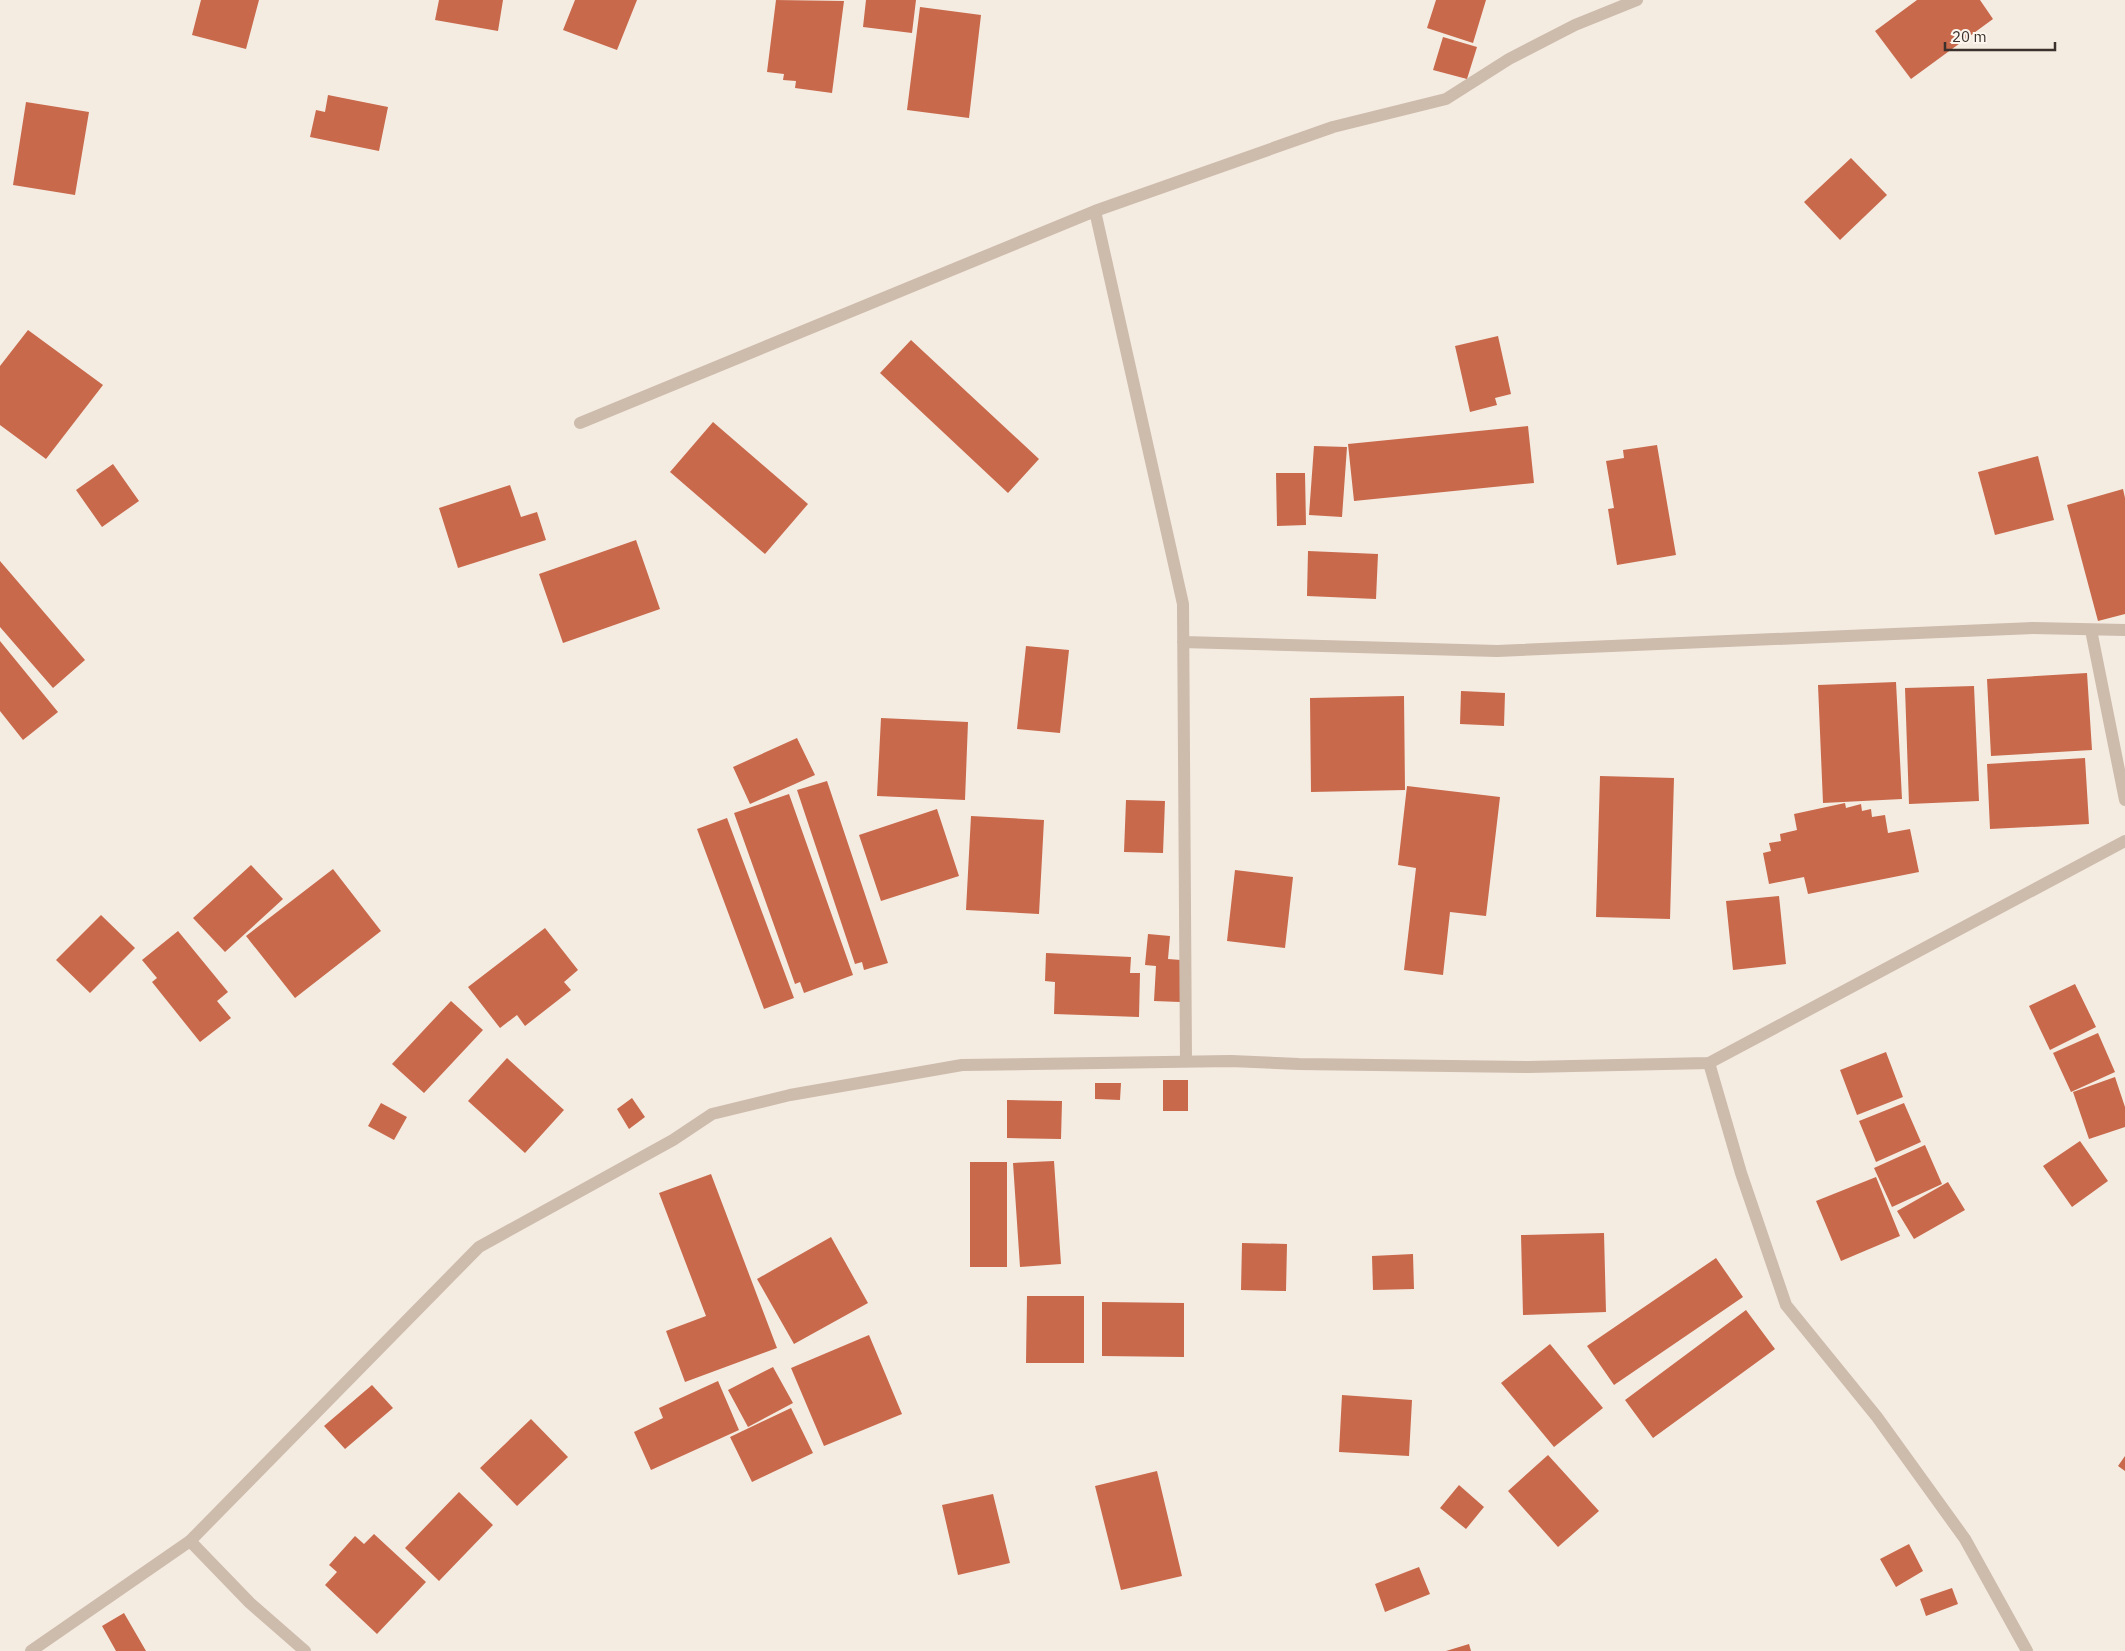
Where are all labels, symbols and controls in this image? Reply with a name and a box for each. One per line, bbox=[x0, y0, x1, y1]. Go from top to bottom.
scale bar bbox=[1945, 20, 2055, 52]
text: 20 m bbox=[1952, 27, 1987, 46]

